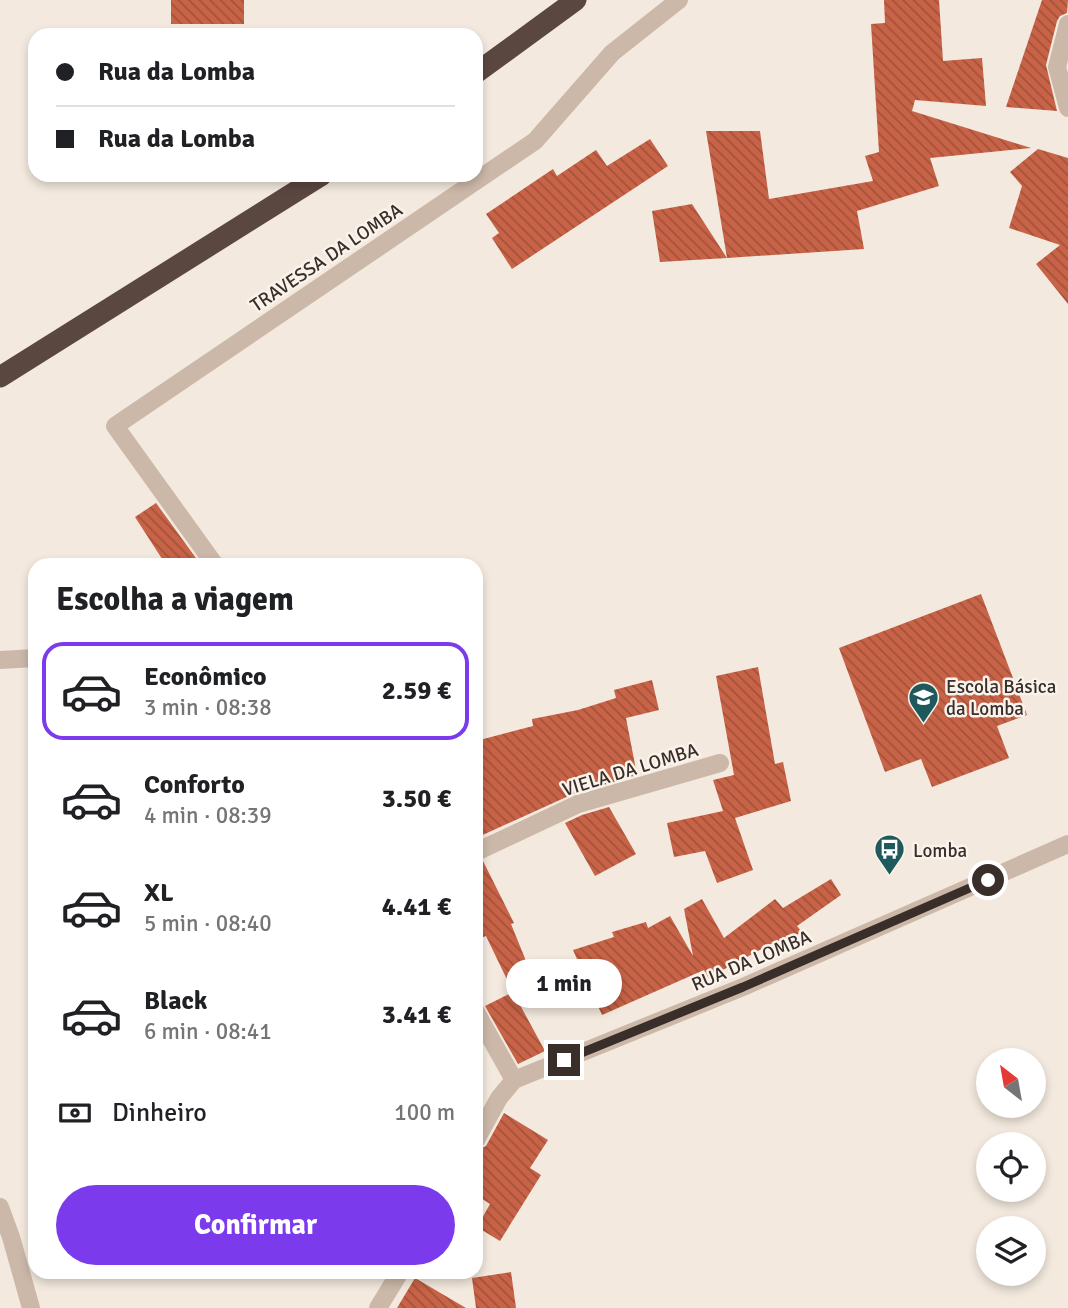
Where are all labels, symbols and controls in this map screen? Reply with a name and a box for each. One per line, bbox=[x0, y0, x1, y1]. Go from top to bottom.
text: Rua da Lomba bbox=[98, 56, 255, 88]
text: Rua da Lomba bbox=[98, 123, 255, 155]
street label: TRAVESSA DA LOMBA bbox=[246, 198, 407, 318]
text: Escolha a viagem bbox=[56, 580, 294, 619]
icon: car bbox=[60, 660, 123, 723]
text: Econômico bbox=[144, 661, 267, 693]
text: 2.59 € bbox=[382, 675, 451, 707]
place label: Escola Básica da Lomba bbox=[946, 675, 1056, 721]
school or university icon: Escola Básica da Lomba bbox=[906, 680, 940, 724]
text: 3 min · 08:38 bbox=[144, 693, 272, 722]
street label: VIELA DA LOMBA bbox=[559, 738, 702, 802]
icon: car bbox=[60, 768, 123, 831]
text: Conforto bbox=[144, 769, 245, 801]
text: 3.50 € bbox=[382, 783, 451, 815]
text: 4 min · 08:39 bbox=[144, 801, 272, 830]
bus stop icon: Lomba bbox=[873, 833, 907, 877]
place label: Lomba bbox=[913, 839, 967, 863]
route start bbox=[972, 864, 1004, 896]
icon: car bbox=[60, 876, 123, 939]
text: XL bbox=[144, 877, 174, 909]
text: 4.41 € bbox=[382, 891, 451, 923]
text: 5 min · 08:40 bbox=[144, 909, 272, 938]
street label: RUA DA LOMBA bbox=[688, 925, 815, 997]
callout: 1 min bbox=[506, 958, 622, 1007]
text: 1 min bbox=[536, 969, 592, 998]
icon: car bbox=[60, 984, 123, 1047]
text: Black bbox=[144, 985, 207, 1017]
text: 3.41 € bbox=[382, 999, 451, 1031]
text: 6 min · 08:41 bbox=[144, 1017, 272, 1046]
route end bbox=[548, 1044, 580, 1076]
north arrow bbox=[976, 1048, 1046, 1118]
map controls bbox=[976, 1048, 1046, 1286]
icon: cash bbox=[56, 1094, 94, 1132]
text: Dinheiro bbox=[112, 1097, 207, 1129]
text: 100 m bbox=[394, 1098, 455, 1127]
button: locate bbox=[976, 1132, 1046, 1202]
button: Confirmar bbox=[56, 1185, 455, 1265]
button: layers bbox=[976, 1216, 1046, 1286]

